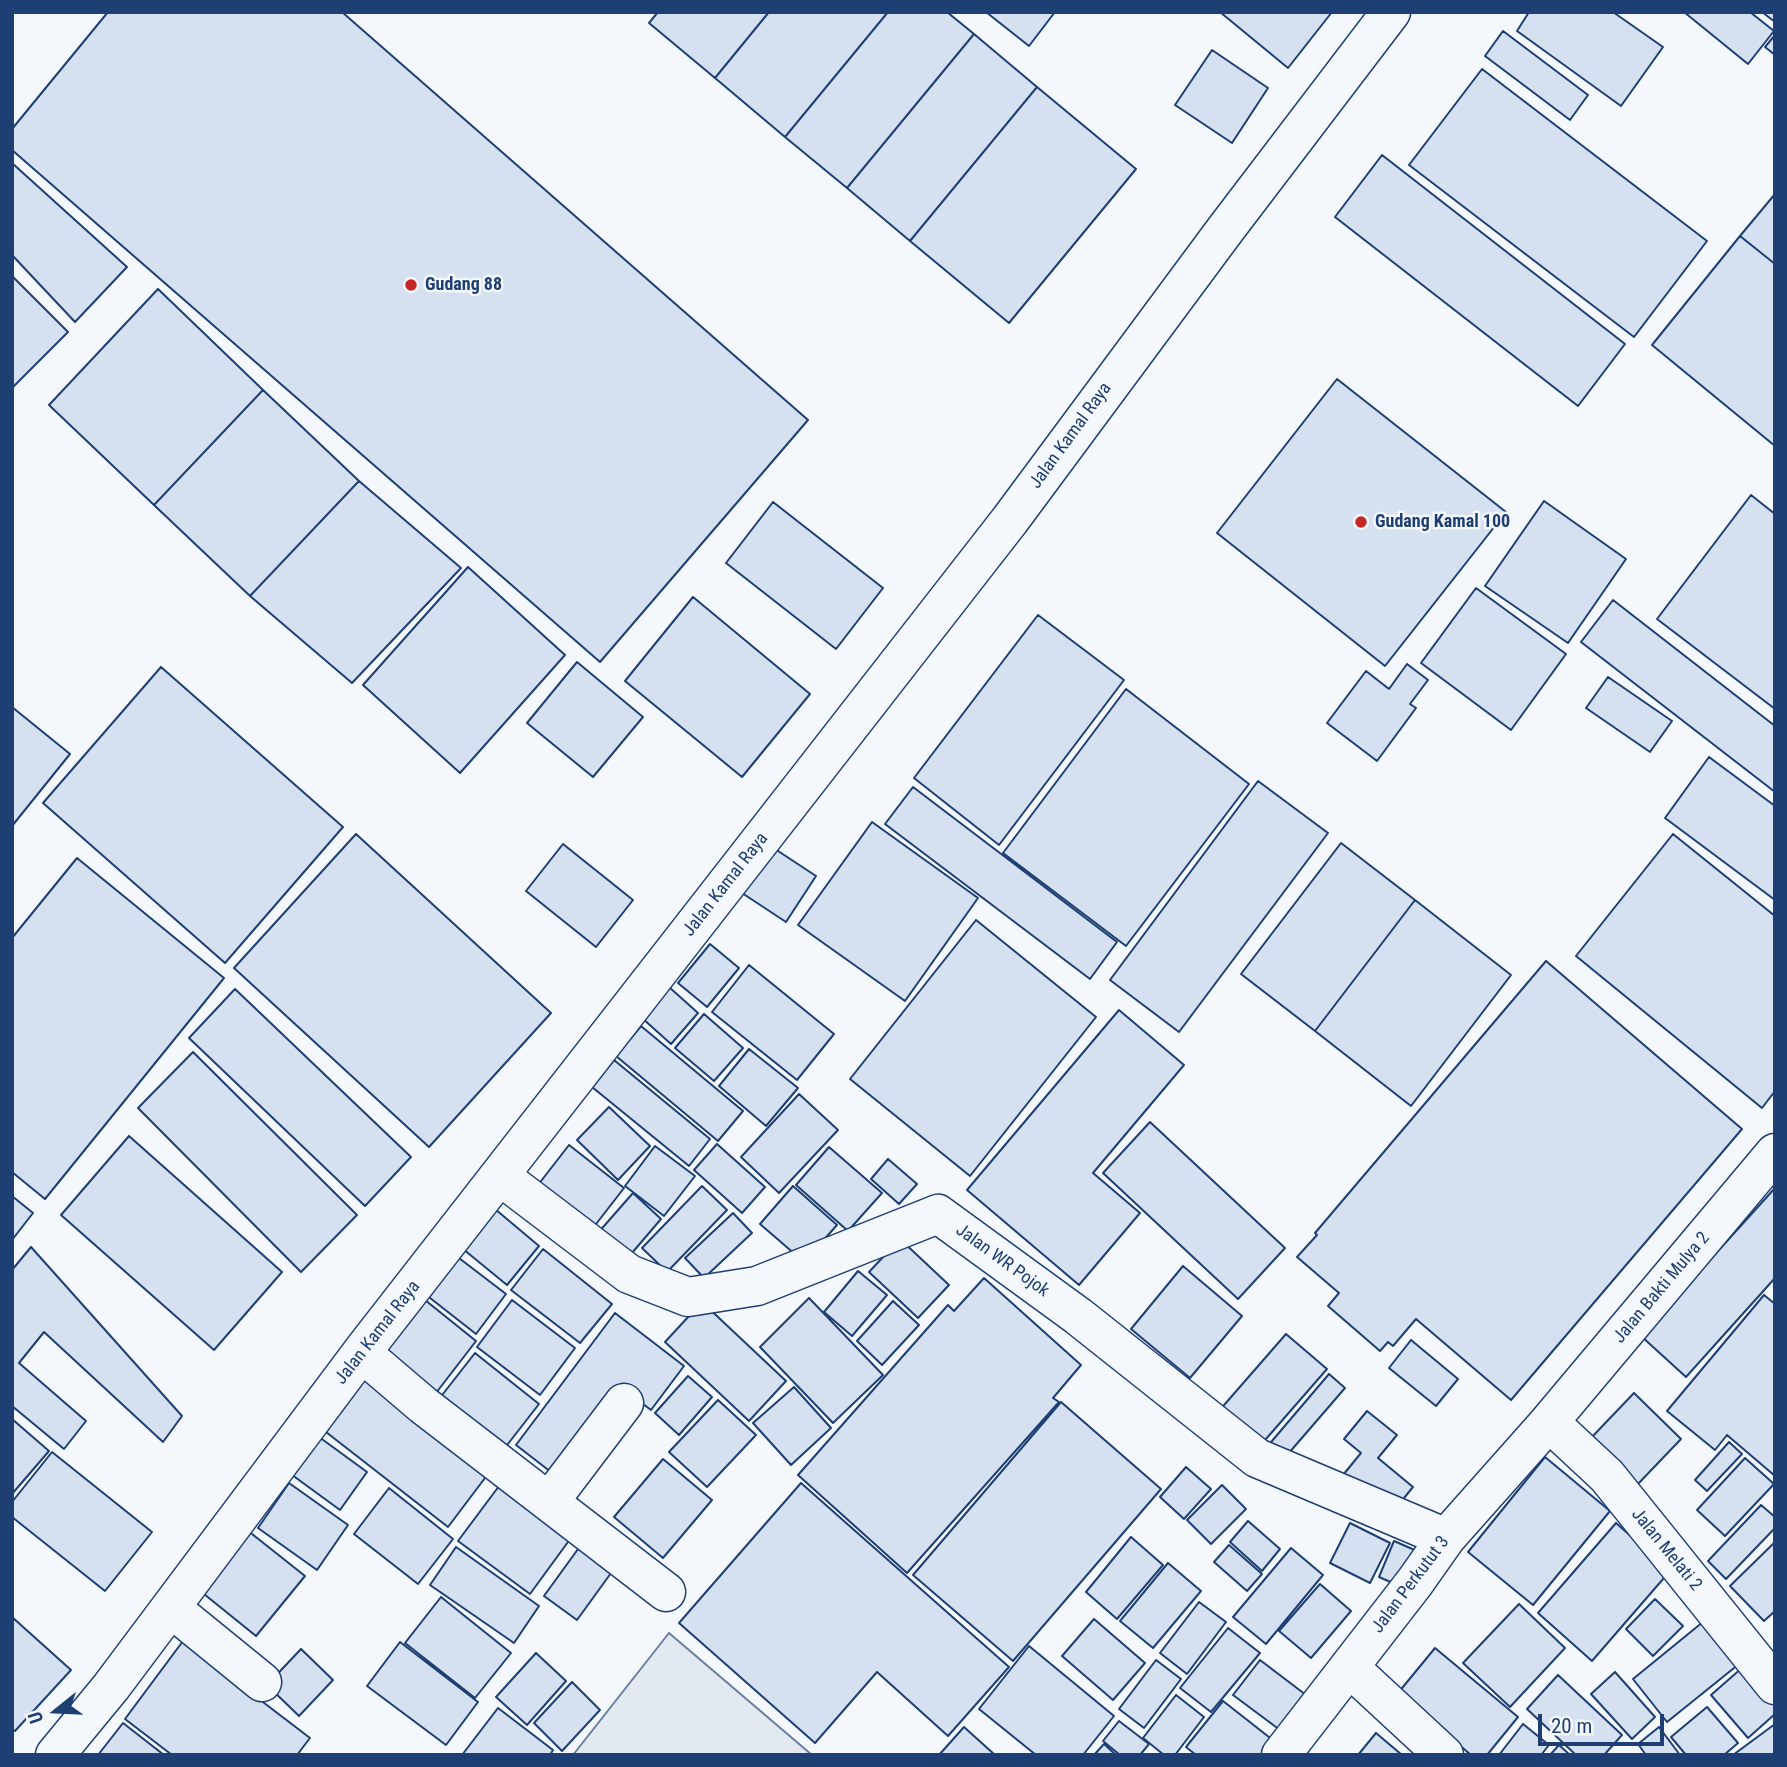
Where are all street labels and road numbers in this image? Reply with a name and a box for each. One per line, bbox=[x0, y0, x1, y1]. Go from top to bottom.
street label: Jalan Kamal Raya bbox=[1025, 379, 1117, 493]
street label: Jalan Kamal Raya bbox=[679, 829, 773, 941]
street label: Jalan WR Pojok bbox=[951, 1220, 1053, 1302]
street label: Jalan Bakti Mulya 2 bbox=[1609, 1228, 1715, 1348]
street label: Jalan Kamal Raya bbox=[331, 1277, 425, 1389]
street label: Jalan Melati 2 bbox=[1626, 1504, 1706, 1596]
street label: Jalan Perkutut 3 bbox=[1368, 1532, 1454, 1638]

